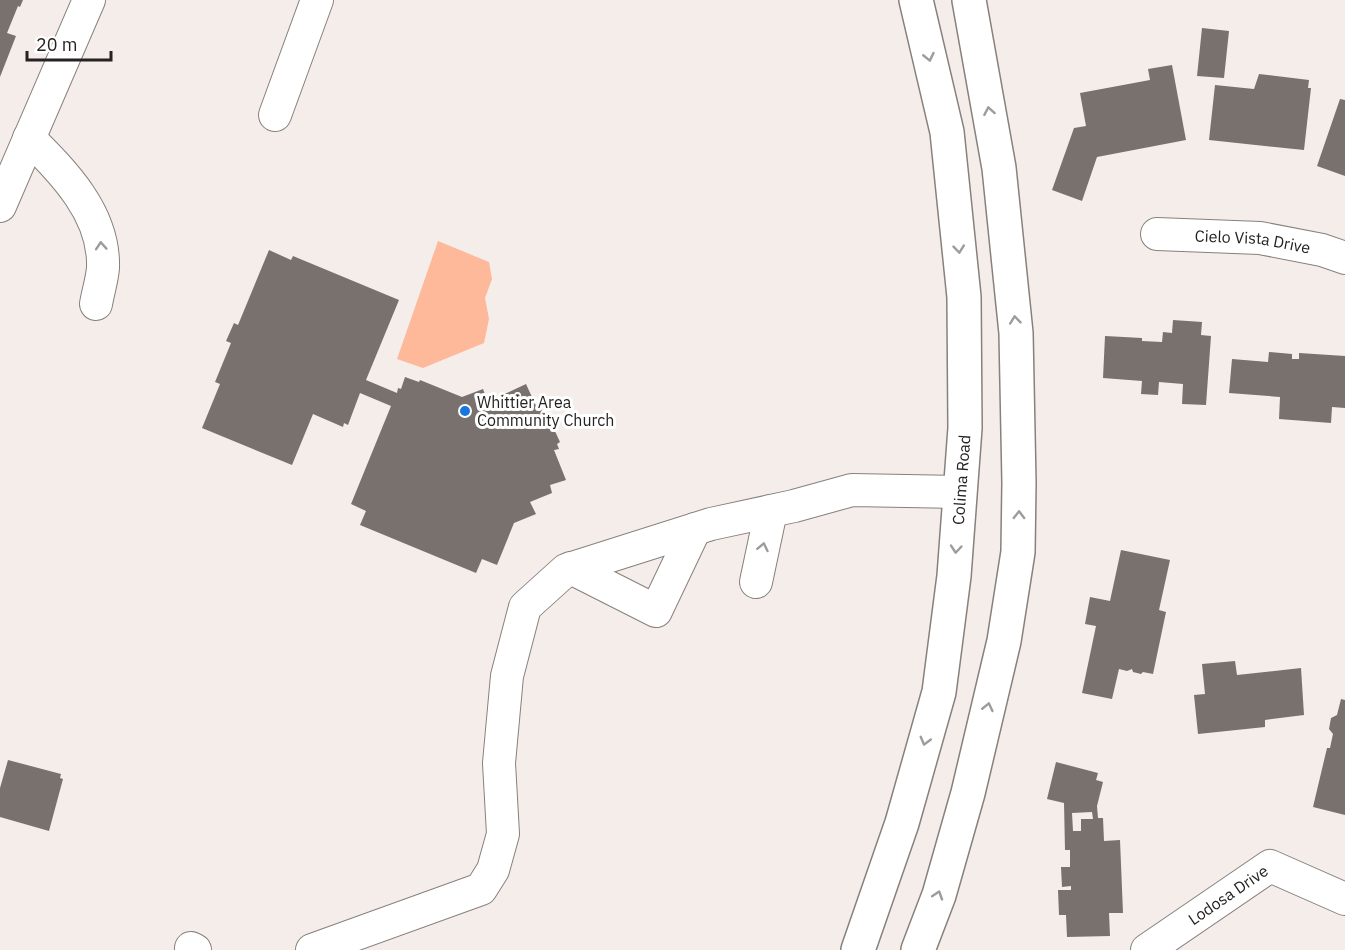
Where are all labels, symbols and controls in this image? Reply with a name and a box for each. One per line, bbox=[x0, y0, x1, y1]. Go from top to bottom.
scale bar bbox=[27, 24, 111, 62]
text: 20 m bbox=[36, 33, 78, 56]
one-way arrow bbox=[922, 52, 935, 62]
one-way arrow bbox=[983, 106, 996, 116]
street label: Cielo Vista Drive bbox=[1194, 225, 1312, 258]
one-way arrow bbox=[95, 242, 108, 251]
one-way arrow bbox=[952, 245, 965, 254]
one-way arrow bbox=[1009, 315, 1022, 324]
place label: Whittier Area Community Church bbox=[477, 392, 614, 430]
marker: Whittier Area Community Church bbox=[458, 404, 472, 418]
street label: Colima Road bbox=[948, 434, 974, 526]
one-way arrow bbox=[1012, 510, 1025, 519]
one-way arrow bbox=[756, 542, 769, 552]
one-way arrow bbox=[950, 544, 963, 553]
one-way arrow bbox=[981, 702, 994, 712]
one-way arrow bbox=[920, 735, 932, 746]
street label: Lodosa Drive bbox=[1184, 860, 1272, 929]
one-way arrow bbox=[931, 890, 943, 901]

